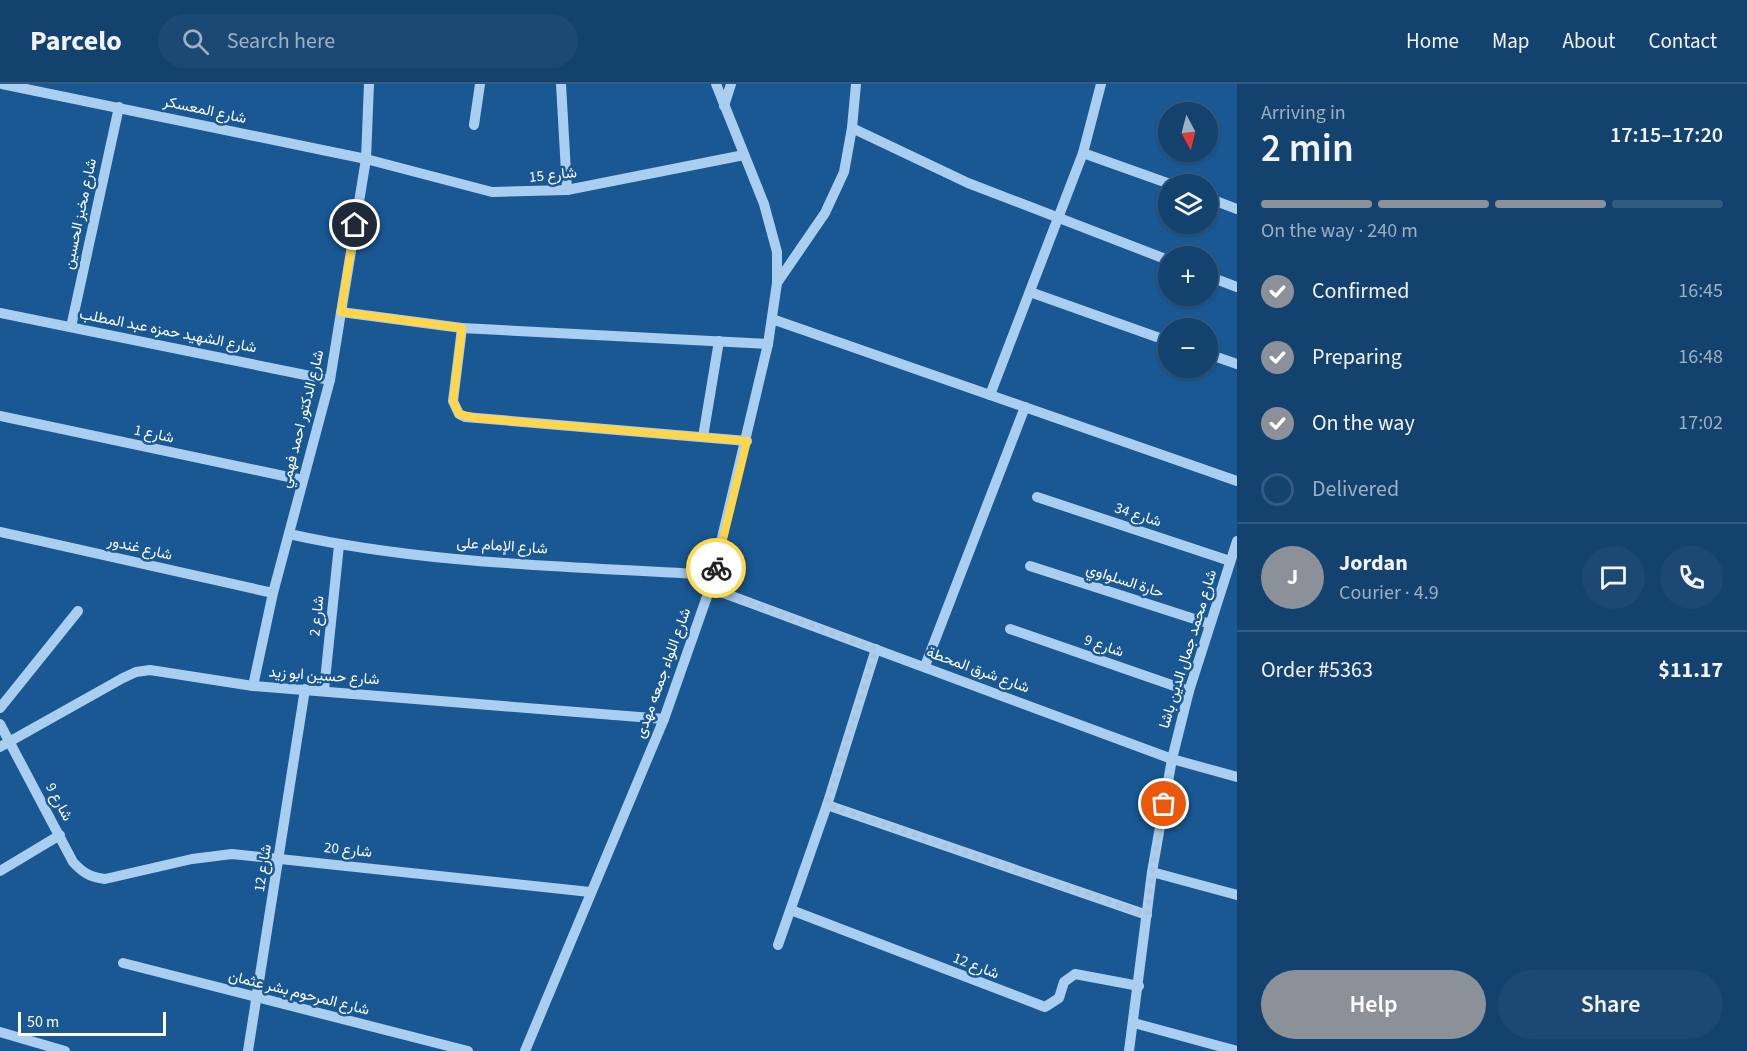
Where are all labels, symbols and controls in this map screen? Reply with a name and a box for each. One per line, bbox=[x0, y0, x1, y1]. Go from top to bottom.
search box bbox=[158, 14, 578, 68]
text: Parcelo bbox=[30, 21, 122, 61]
icon: search bbox=[179, 25, 212, 58]
text: Search here bbox=[227, 25, 335, 57]
text: Home bbox=[1406, 26, 1459, 56]
text: Map bbox=[1492, 26, 1530, 56]
text: About bbox=[1563, 26, 1615, 56]
text: Contact bbox=[1648, 26, 1717, 56]
street label: شارع المعسكر bbox=[161, 91, 249, 129]
text: Arriving in bbox=[1261, 99, 1346, 127]
north arrow bbox=[1158, 102, 1218, 162]
map controls bbox=[1158, 102, 1218, 378]
text: 17:15–17:20 bbox=[1610, 119, 1723, 151]
text: 2 min bbox=[1261, 121, 1354, 177]
street label: شارع مخبز الحسين bbox=[58, 156, 102, 271]
street label: شارع 15 bbox=[528, 162, 578, 188]
button: layers bbox=[1158, 174, 1218, 234]
pin bbox=[329, 199, 380, 250]
icon: home bbox=[338, 208, 371, 241]
text: On the way · 240 m bbox=[1261, 217, 1418, 245]
button: + bbox=[1158, 246, 1218, 306]
icon: check bbox=[1261, 275, 1294, 308]
text: Confirmed bbox=[1312, 275, 1409, 307]
text: 16:45 bbox=[1678, 277, 1723, 305]
street label: شارع الشهيد حمزه عبد المطلب bbox=[78, 304, 259, 359]
button: − bbox=[1158, 318, 1218, 378]
icon: check bbox=[1261, 341, 1294, 374]
text: Preparing bbox=[1312, 341, 1402, 373]
text: 16:48 bbox=[1678, 343, 1723, 371]
street label: شارع الدكتور احمد فهمي bbox=[275, 348, 331, 491]
icon: check bbox=[1261, 407, 1294, 440]
text: On the way bbox=[1312, 407, 1415, 439]
text: 17:02 bbox=[1678, 409, 1723, 437]
street label: شارع 1 bbox=[132, 420, 176, 449]
text: Delivered bbox=[1312, 473, 1399, 505]
street label: شارع 34 bbox=[1112, 498, 1164, 532]
street label: شارع غندور bbox=[105, 530, 175, 566]
street label: شارع الإمام على bbox=[456, 532, 548, 560]
courier bbox=[686, 538, 746, 598]
button: chat bbox=[1582, 546, 1645, 609]
button: phone bbox=[1660, 546, 1723, 609]
text: Jordan bbox=[1339, 547, 1408, 579]
icon: bike bbox=[700, 552, 733, 585]
street label: حارة السلواوي bbox=[1083, 559, 1167, 605]
text: J bbox=[1287, 561, 1298, 593]
street label: شارع محمد جمال الدين باشا bbox=[1154, 567, 1222, 731]
text: Courier · 4.9 bbox=[1339, 579, 1439, 607]
street label: شارع 2 bbox=[304, 595, 330, 637]
street label: شارع اللواء جمعه مهدى bbox=[630, 605, 696, 741]
street label: شارع 9 bbox=[1081, 629, 1127, 663]
street label: شارع شرق المحطة bbox=[924, 642, 1033, 698]
text: Order #5363 bbox=[1261, 654, 1373, 686]
text: $11.17 bbox=[1658, 654, 1723, 686]
street label: شارع حسين ابو زيد bbox=[268, 662, 380, 690]
pin bbox=[1138, 778, 1189, 829]
street label: شارع 9 bbox=[40, 779, 78, 825]
icon: bag bbox=[1147, 787, 1180, 820]
street label: شارع 20 bbox=[323, 837, 373, 863]
street label: شارع 12 bbox=[249, 842, 277, 893]
street label: شارع 12 bbox=[950, 948, 1002, 984]
street label: شارع المرحوم بشر عثمان bbox=[226, 965, 372, 1021]
button: Help bbox=[1261, 970, 1486, 1039]
button: Share bbox=[1498, 970, 1723, 1039]
scale bar bbox=[18, 1009, 166, 1036]
text: 50 m bbox=[27, 1011, 59, 1033]

